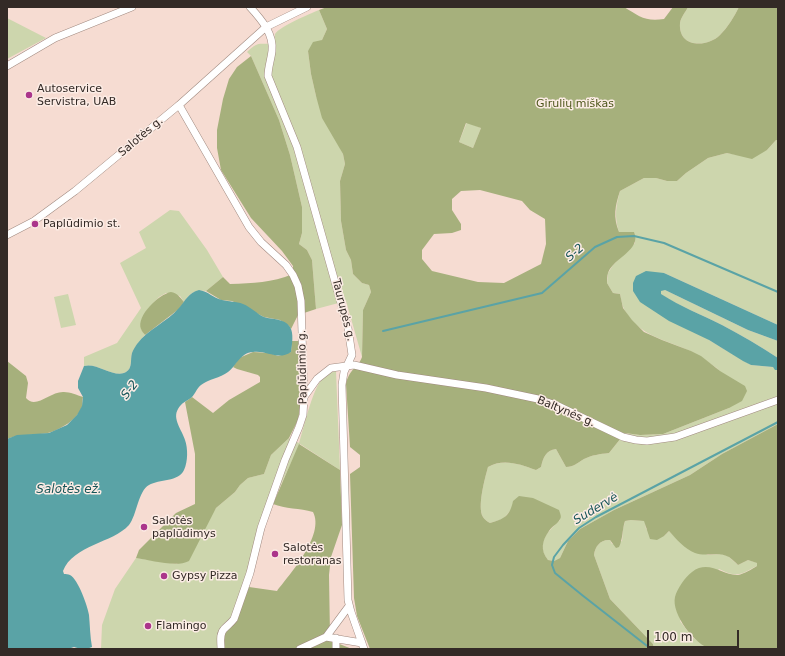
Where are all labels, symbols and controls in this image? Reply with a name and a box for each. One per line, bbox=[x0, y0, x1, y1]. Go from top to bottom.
place label: Autoservice Servistra, UAB bbox=[37, 82, 116, 108]
marker: Autoservice Servistra, UAB bbox=[24, 90, 34, 100]
park label: Girulių miškas bbox=[536, 97, 614, 111]
street label: Salotės g. bbox=[116, 114, 166, 160]
place label: Paplūdimio st. bbox=[43, 217, 120, 231]
marker: Paplūdimio st. bbox=[30, 219, 40, 229]
water label: S-2 bbox=[563, 241, 587, 265]
street label: Taurupės g. bbox=[329, 278, 357, 342]
street label: Paplūdimio g. bbox=[296, 330, 310, 404]
water label: S-2 bbox=[118, 378, 142, 402]
street label: Baltynės g. bbox=[535, 394, 597, 430]
water label: Salotės ež. bbox=[36, 483, 102, 497]
water label: Sudervė bbox=[571, 490, 621, 528]
place label: Salotės paplūdimys bbox=[152, 514, 216, 540]
marker: Salotės paplūdimys bbox=[139, 522, 149, 532]
place label: Salotės restoranas bbox=[283, 541, 342, 567]
marker: Salotės restoranas bbox=[270, 549, 280, 559]
place label: Gypsy Pizza bbox=[172, 569, 237, 583]
marker: Gypsy Pizza bbox=[159, 571, 169, 581]
place label: Flamingo bbox=[156, 619, 207, 633]
marker: Flamingo bbox=[143, 621, 153, 631]
scale bar bbox=[649, 622, 741, 648]
text: 100 m bbox=[654, 630, 692, 644]

